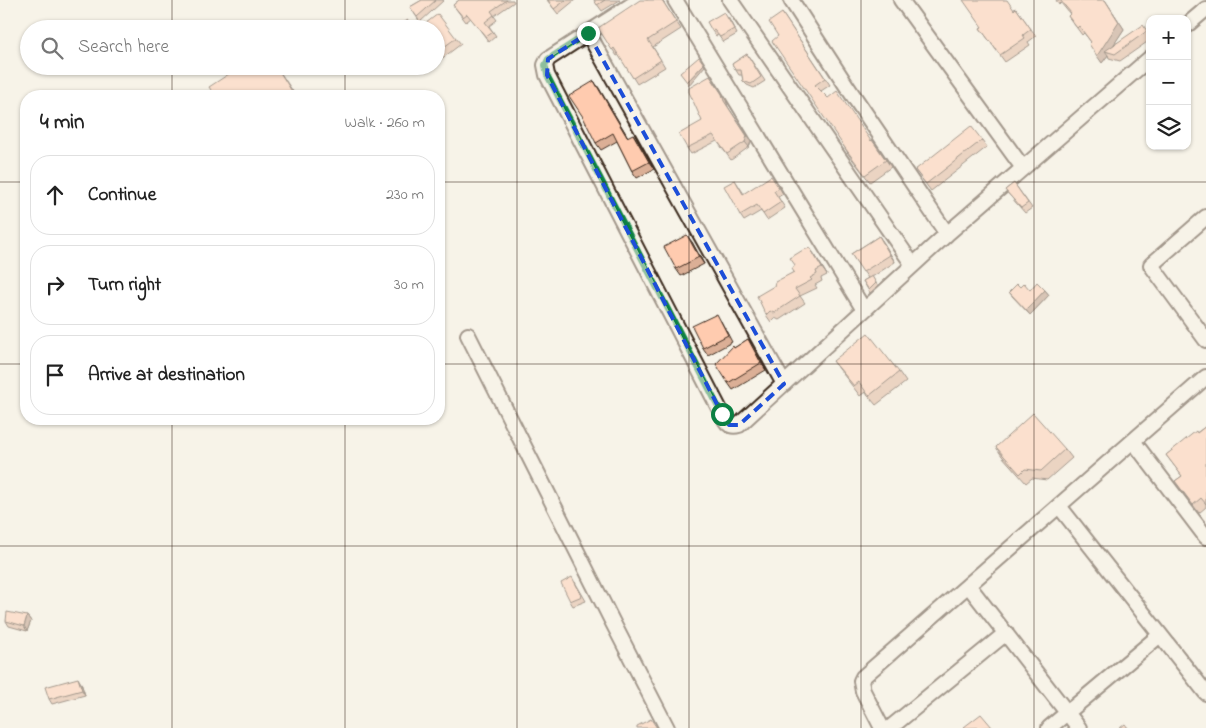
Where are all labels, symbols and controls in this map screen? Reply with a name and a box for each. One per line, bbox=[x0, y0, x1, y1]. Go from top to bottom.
map controls bbox=[1146, 15, 1191, 150]
button: + bbox=[1146, 15, 1191, 60]
search box bbox=[20, 20, 445, 75]
route end bbox=[577, 22, 600, 45]
icon: search bbox=[38, 34, 66, 62]
text: Search here bbox=[78, 34, 169, 61]
button: − bbox=[1146, 60, 1191, 105]
button: layers bbox=[1146, 105, 1191, 150]
text: 4 min bbox=[40, 108, 84, 138]
text: Walk · 260 m bbox=[345, 111, 425, 135]
icon: ahead bbox=[41, 181, 69, 209]
text: Continue bbox=[88, 182, 156, 209]
text: 230 m bbox=[386, 183, 424, 207]
icon: right bbox=[41, 271, 69, 299]
text: Turn right bbox=[88, 272, 161, 299]
text: 30 m bbox=[394, 273, 424, 297]
icon: arrive bbox=[41, 361, 69, 389]
text: Arrive at destination bbox=[88, 362, 245, 389]
route start bbox=[711, 403, 734, 426]

